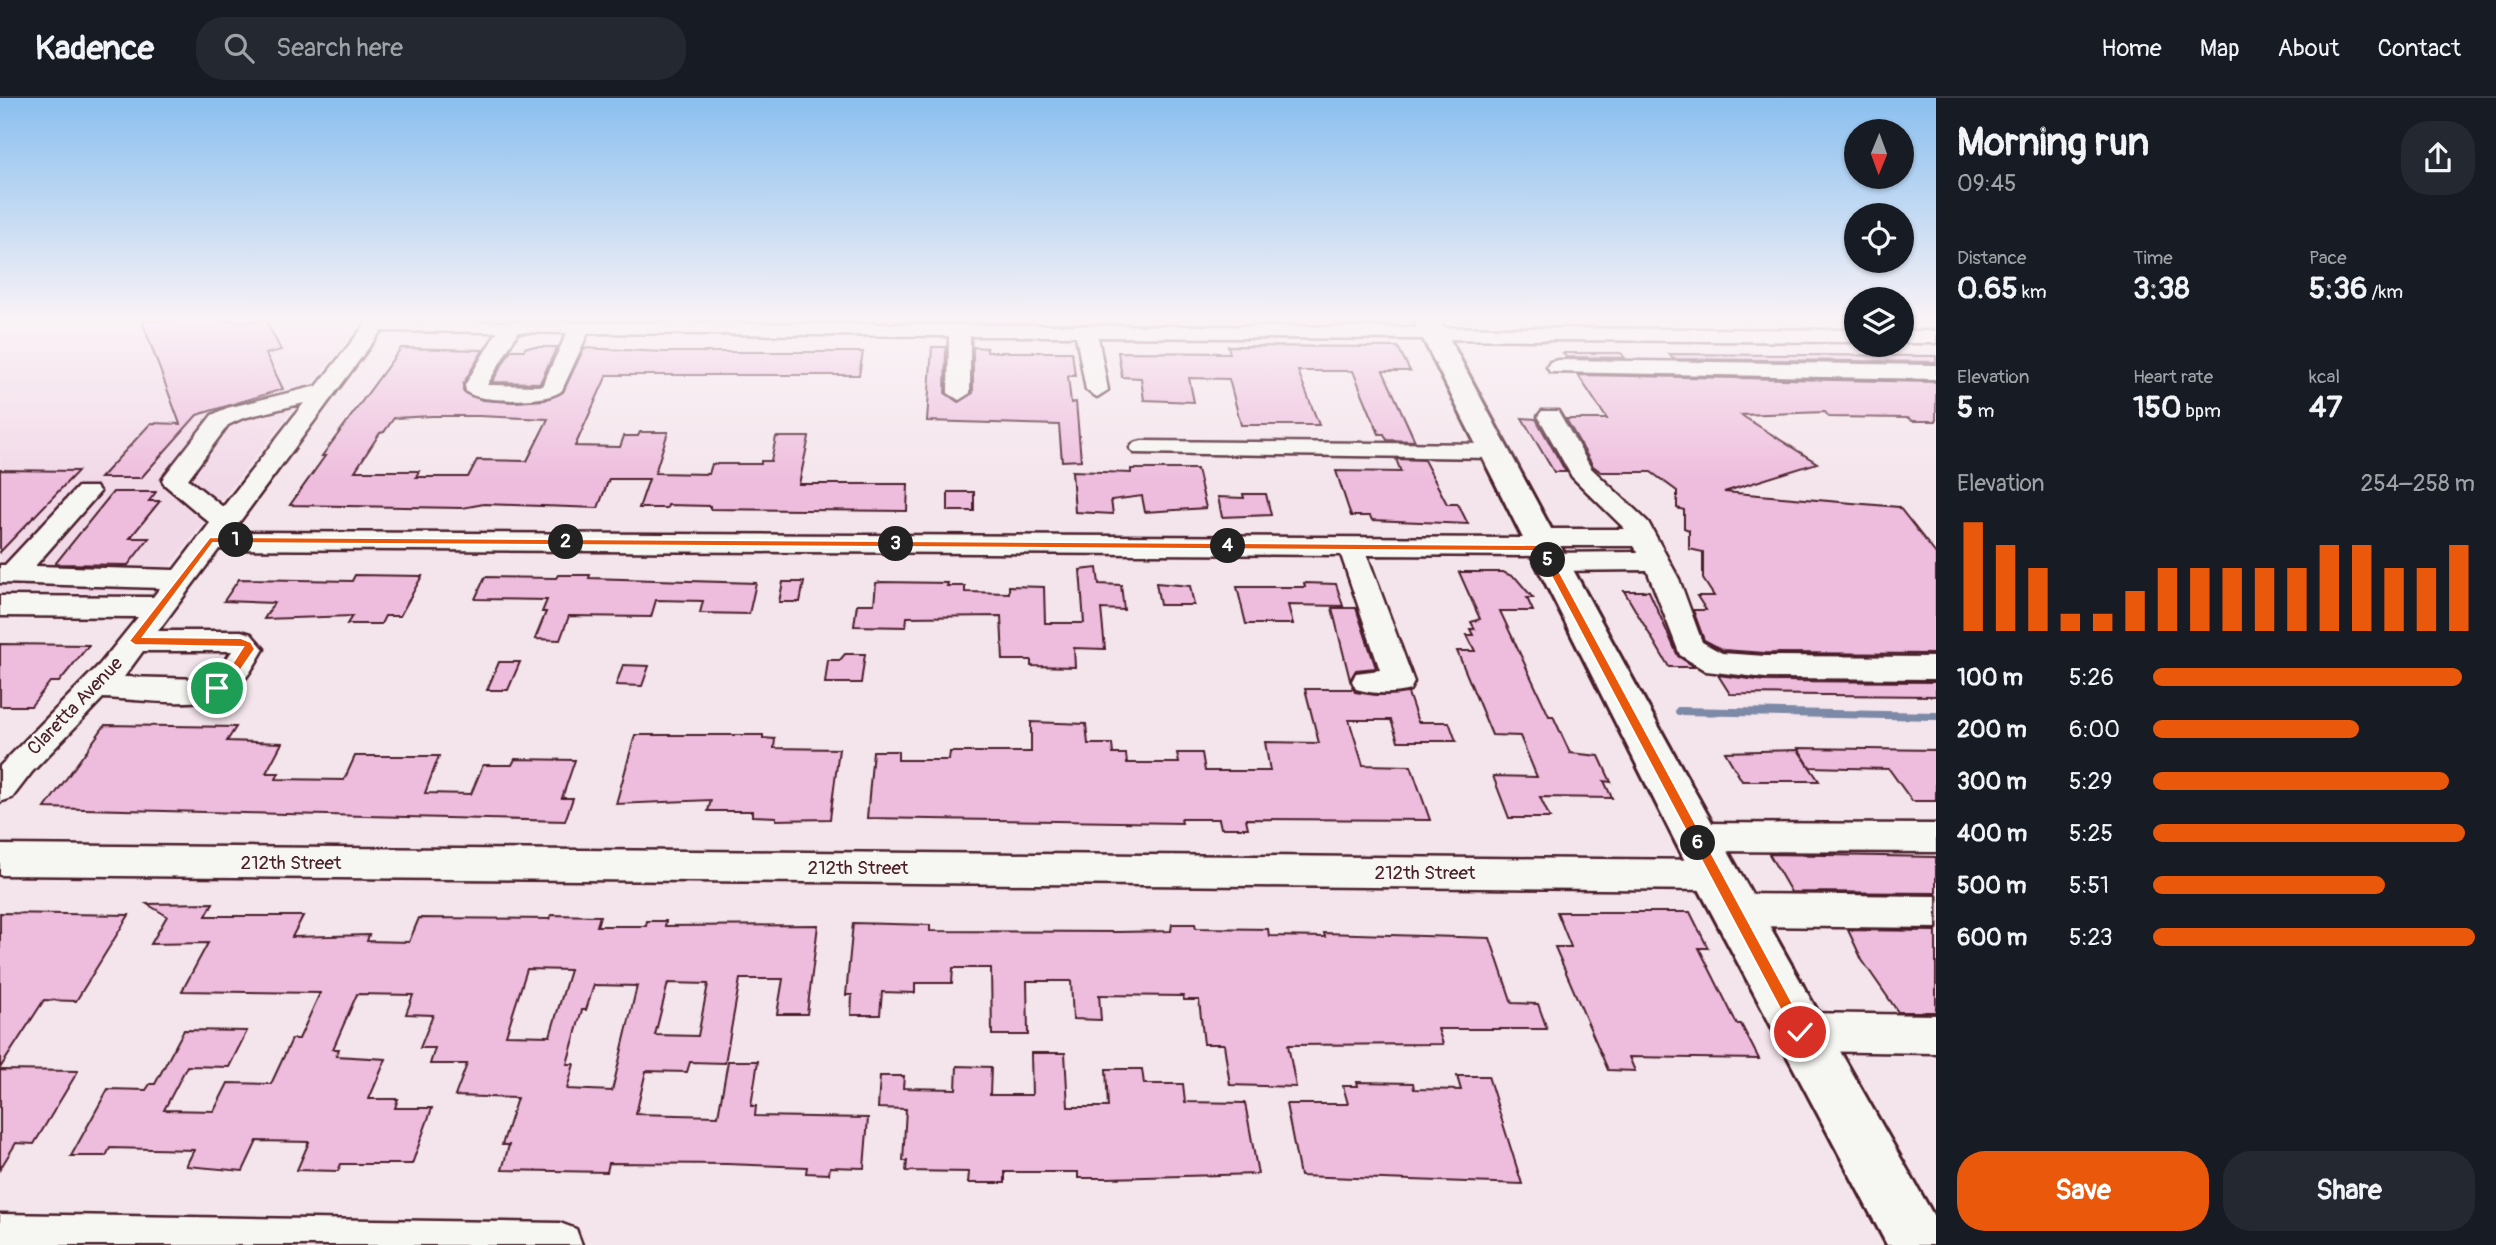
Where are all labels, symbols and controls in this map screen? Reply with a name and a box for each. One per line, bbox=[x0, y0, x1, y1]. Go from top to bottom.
search box bbox=[196, 17, 686, 80]
text: Kadence bbox=[35, 28, 154, 69]
icon: search bbox=[220, 29, 258, 67]
text: Search here bbox=[276, 32, 403, 64]
text: Home bbox=[2101, 34, 2162, 63]
text: Map bbox=[2200, 34, 2240, 63]
text: About bbox=[2278, 34, 2340, 63]
text: Contact bbox=[2378, 34, 2461, 63]
north arrow bbox=[1844, 119, 1914, 189]
map controls bbox=[1844, 119, 1914, 357]
text: Morning run bbox=[1957, 119, 2149, 167]
button: share bbox=[2401, 121, 2475, 195]
text: 09:45 bbox=[1957, 169, 2017, 198]
button: locate bbox=[1844, 203, 1914, 273]
text: Distance bbox=[1957, 246, 2026, 270]
text: Time bbox=[2133, 246, 2173, 270]
text: Pace bbox=[2309, 246, 2347, 270]
text: 0.65 bbox=[1957, 270, 2018, 307]
text: 3:38 bbox=[2133, 270, 2190, 307]
text: 5:36 bbox=[2309, 270, 2367, 307]
text: km bbox=[2018, 280, 2047, 304]
text: /km bbox=[2367, 280, 2403, 304]
button: layers bbox=[1844, 287, 1914, 357]
text: Elevation bbox=[1957, 365, 2029, 389]
text: Heart rate bbox=[2133, 365, 2213, 389]
text: kcal bbox=[2309, 365, 2340, 389]
text: 5 bbox=[1957, 389, 1973, 426]
text: 150 bbox=[2133, 389, 2181, 426]
text: 47 bbox=[2309, 389, 2342, 426]
text: m bbox=[1973, 399, 1994, 423]
text: bpm bbox=[2181, 399, 2221, 423]
text: Elevation bbox=[1957, 469, 2045, 498]
text: 254–258 m bbox=[2360, 469, 2475, 498]
pin: 1 bbox=[218, 522, 254, 558]
pin: 2 bbox=[548, 524, 584, 560]
pin: 3 bbox=[878, 526, 914, 562]
text: 1 bbox=[232, 527, 239, 551]
pin: 4 bbox=[1210, 528, 1246, 564]
text: 2 bbox=[560, 529, 571, 553]
text: 3 bbox=[890, 531, 901, 555]
text: 4 bbox=[1222, 533, 1233, 557]
pin: 5 bbox=[1530, 542, 1566, 578]
text: 5 bbox=[1542, 547, 1553, 571]
street label: Claretta Avenue bbox=[22, 651, 128, 760]
pin bbox=[187, 658, 247, 718]
text: 100 m bbox=[1957, 663, 2023, 692]
text: 5:26 bbox=[2069, 663, 2114, 692]
icon: arrive bbox=[198, 669, 236, 707]
text: 200 m bbox=[1957, 715, 2027, 744]
text: 6:00 bbox=[2069, 715, 2120, 744]
text: 300 m bbox=[1957, 767, 2027, 796]
text: 5:29 bbox=[2069, 767, 2112, 796]
text: 400 m bbox=[1957, 819, 2027, 848]
text: 5:25 bbox=[2069, 819, 2113, 848]
pin: 6 bbox=[1680, 826, 1716, 860]
text: 6 bbox=[1692, 830, 1703, 854]
street label: 212th Street bbox=[241, 851, 342, 875]
street label: 212th Street bbox=[808, 856, 909, 880]
street label: 212th Street bbox=[1375, 861, 1476, 885]
text: 500 m bbox=[1957, 871, 2026, 900]
text: 5:51 bbox=[2069, 871, 2109, 900]
text: 600 m bbox=[1957, 923, 2027, 952]
text: 5:23 bbox=[2069, 923, 2113, 952]
pin bbox=[1770, 1002, 1830, 1062]
icon: check bbox=[1781, 1013, 1819, 1051]
button: Save bbox=[1957, 1151, 2209, 1231]
button: Share bbox=[2223, 1151, 2475, 1231]

